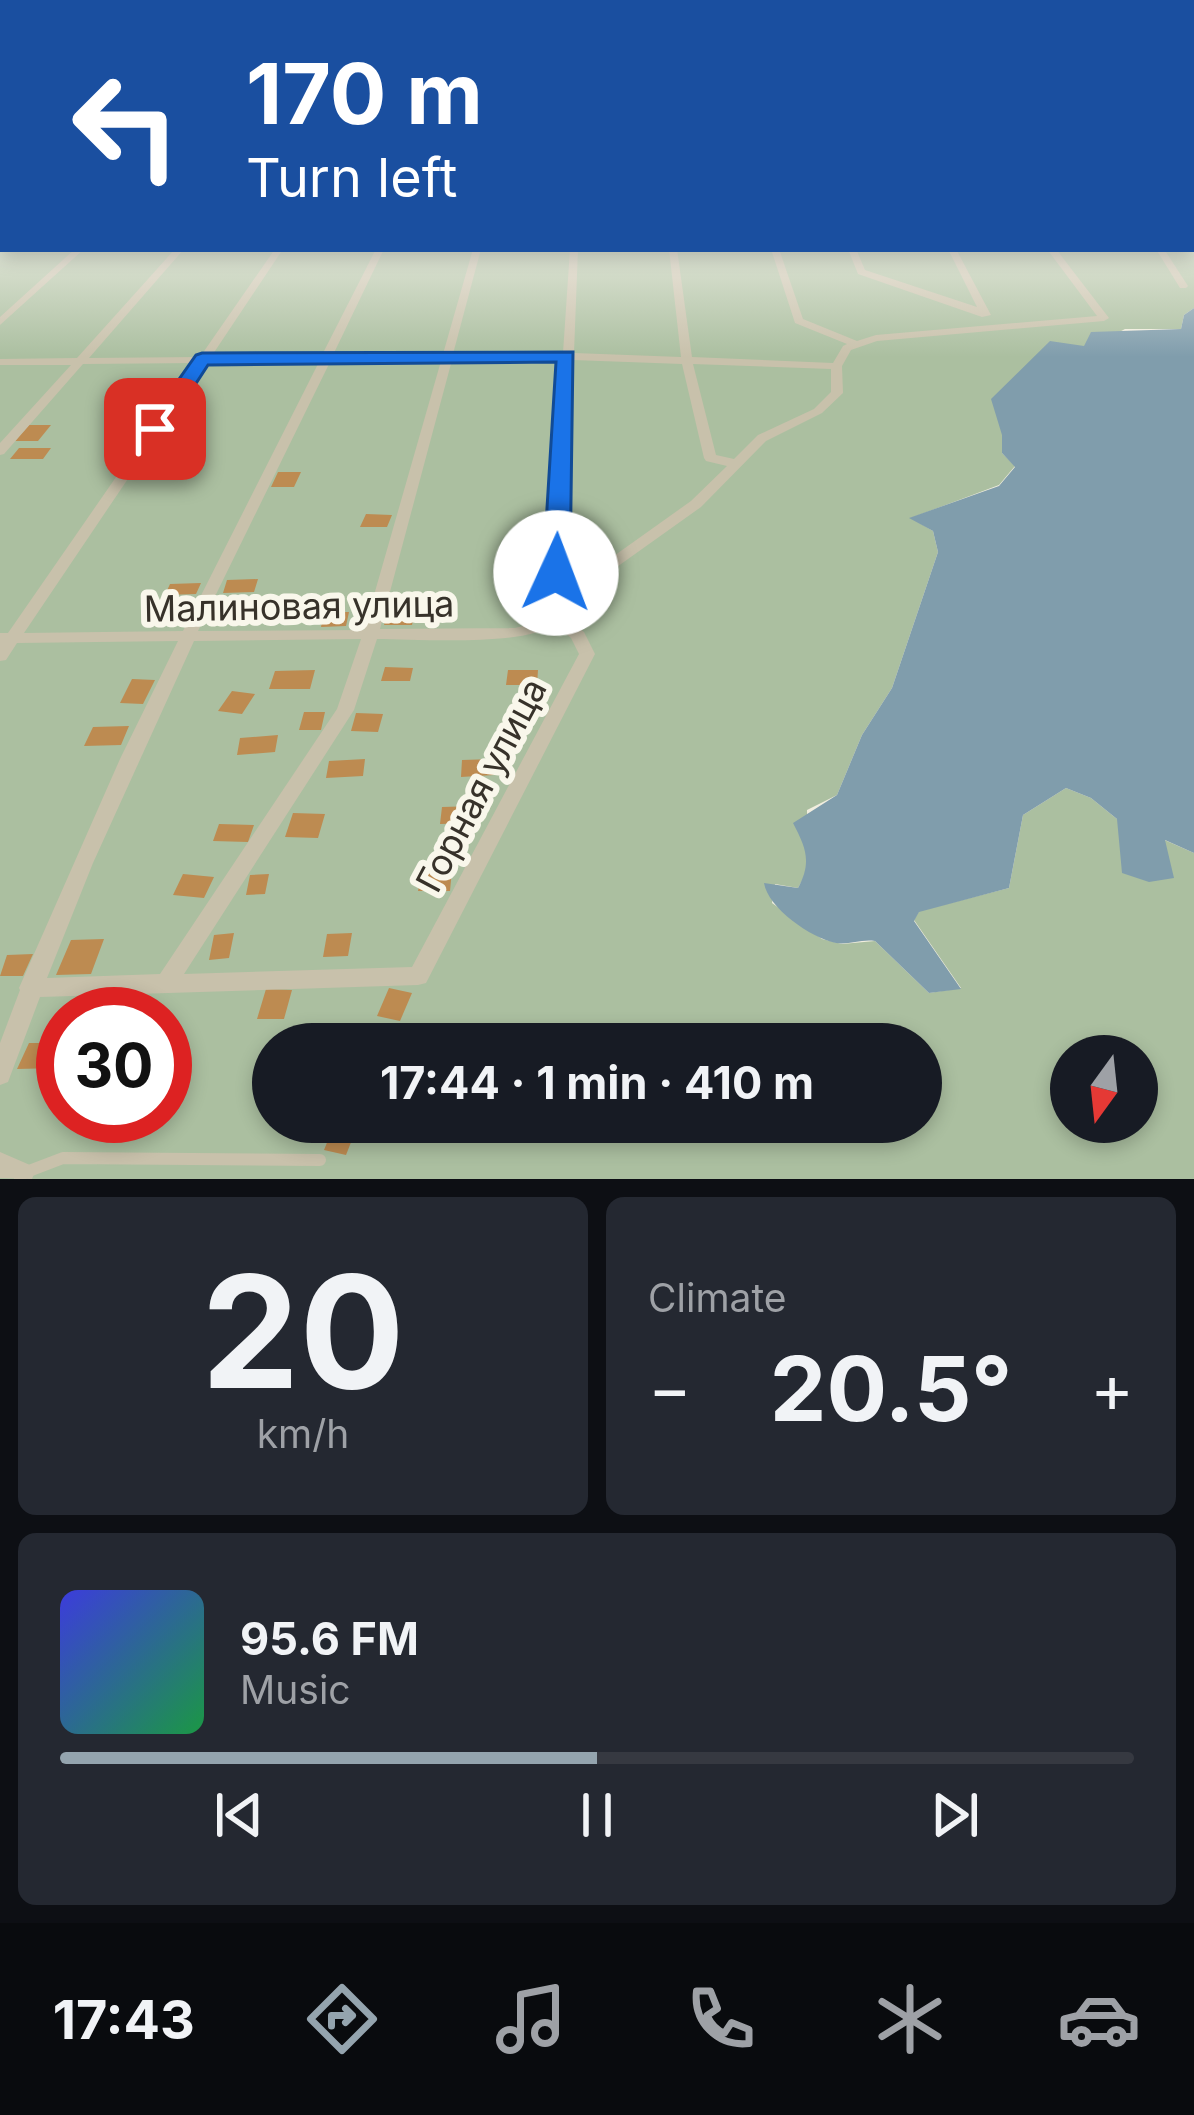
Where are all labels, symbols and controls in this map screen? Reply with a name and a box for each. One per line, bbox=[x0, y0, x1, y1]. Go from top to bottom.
text: 170 m bbox=[246, 43, 483, 144]
icon: left bbox=[48, 48, 204, 204]
text: Turn left bbox=[246, 145, 457, 210]
pin bbox=[104, 378, 206, 480]
icon: arrive bbox=[122, 396, 188, 462]
position arrow bbox=[493, 510, 619, 636]
street label: Малиновая улица bbox=[143, 581, 455, 631]
street label: Горная улица bbox=[406, 671, 556, 899]
speed limit sign: 30 bbox=[36, 987, 192, 1143]
north arrow bbox=[1050, 1035, 1158, 1143]
map controls bbox=[1050, 1035, 1158, 1143]
text: 17:44 · 1 min · 410 m bbox=[380, 1055, 814, 1110]
text: 20 bbox=[201, 1237, 405, 1426]
text: Climate bbox=[648, 1274, 787, 1321]
text: 20.5° bbox=[770, 1334, 1012, 1443]
text: − bbox=[648, 1348, 692, 1428]
text: + bbox=[1090, 1348, 1134, 1428]
text: km/h bbox=[257, 1410, 349, 1457]
text: 95.6 FM bbox=[240, 1611, 419, 1666]
text: Music bbox=[240, 1666, 351, 1713]
icon: previous bbox=[206, 1782, 272, 1848]
icon: pause bbox=[564, 1782, 630, 1848]
icon: next bbox=[922, 1782, 988, 1848]
icon: directions bbox=[300, 1977, 384, 2061]
icon: music bbox=[489, 1977, 573, 2061]
icon: phone bbox=[679, 1977, 763, 2061]
icon: climate bbox=[868, 1977, 952, 2061]
icon: car bbox=[1057, 1977, 1141, 2061]
text: 17:43 bbox=[53, 1987, 195, 2052]

